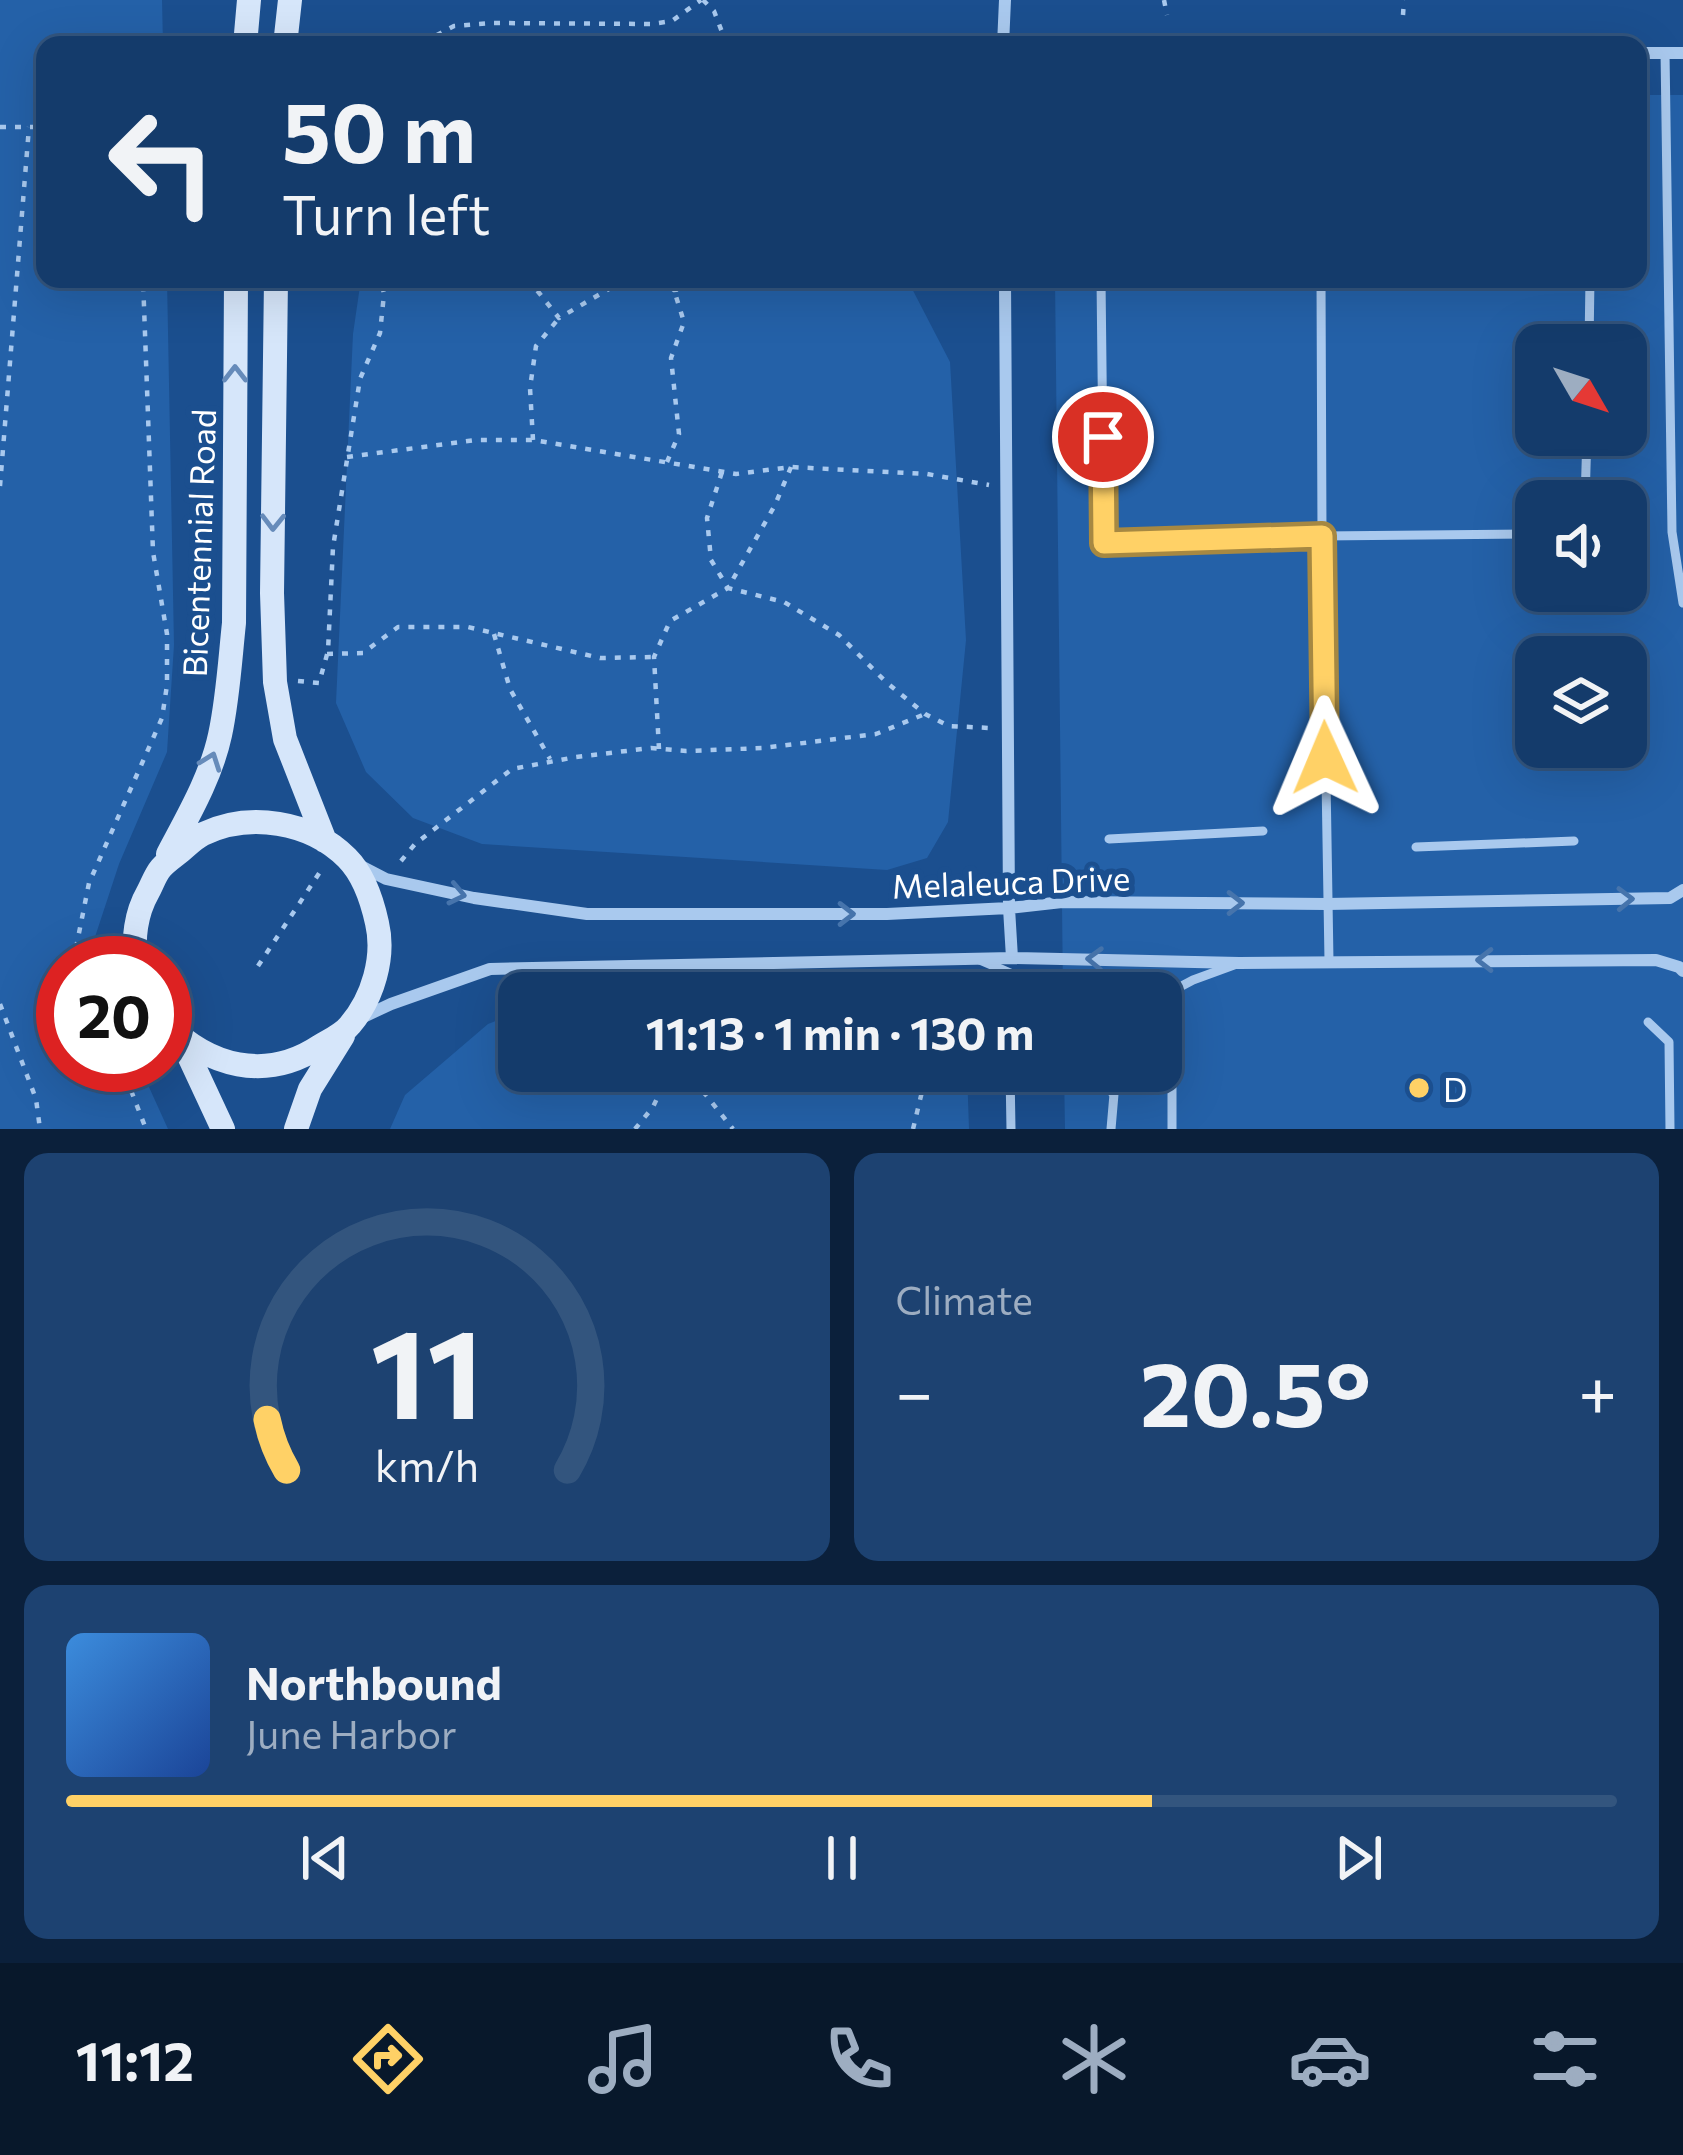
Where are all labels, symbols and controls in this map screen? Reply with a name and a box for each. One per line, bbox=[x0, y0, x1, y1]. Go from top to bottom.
text: 50 m bbox=[282, 78, 476, 180]
icon: left bbox=[84, 84, 240, 240]
text: Turn left bbox=[282, 180, 490, 246]
north arrow bbox=[1515, 324, 1647, 456]
map controls bbox=[1515, 324, 1647, 768]
one-way arrow bbox=[222, 364, 248, 382]
pin bbox=[1052, 386, 1154, 488]
icon: arrive bbox=[1070, 404, 1136, 470]
street label: Bicentennial Road bbox=[173, 408, 223, 678]
button: sound bbox=[1515, 480, 1647, 612]
one-way arrow bbox=[260, 514, 286, 532]
button: layers bbox=[1515, 636, 1647, 768]
position arrow bbox=[1262, 695, 1388, 821]
one-way arrow bbox=[197, 752, 222, 773]
street label: Melaleuca Drive bbox=[891, 856, 1131, 906]
one-way arrow bbox=[447, 880, 467, 906]
one-way arrow bbox=[1616, 886, 1635, 912]
one-way arrow bbox=[1227, 890, 1245, 916]
one-way arrow bbox=[838, 901, 856, 927]
speed limit sign: 20 bbox=[36, 936, 192, 1092]
one-way arrow bbox=[1085, 946, 1104, 972]
one-way arrow bbox=[1475, 947, 1493, 973]
text: 11:13 · 1 min · 130 m bbox=[646, 1004, 1034, 1059]
place label: D bbox=[1443, 1068, 1467, 1109]
marker: D bbox=[1406, 1075, 1432, 1101]
text: Climate bbox=[896, 1275, 1033, 1323]
text: 11 bbox=[370, 1292, 483, 1445]
text: 20.5° bbox=[1140, 1335, 1371, 1446]
text: − bbox=[896, 1350, 933, 1431]
text: + bbox=[1578, 1350, 1617, 1431]
text: km/h bbox=[375, 1438, 479, 1491]
text: Northbound bbox=[246, 1654, 502, 1709]
text: June Harbor bbox=[246, 1709, 457, 1757]
icon: previous bbox=[292, 1825, 358, 1891]
icon: pause bbox=[809, 1825, 875, 1891]
icon: next bbox=[1326, 1825, 1392, 1891]
icon: directions bbox=[346, 2017, 430, 2101]
icon: music bbox=[581, 2017, 665, 2101]
icon: phone bbox=[817, 2017, 901, 2101]
icon: climate bbox=[1052, 2017, 1136, 2101]
icon: car bbox=[1288, 2017, 1372, 2101]
icon: filters bbox=[1523, 2017, 1607, 2101]
text: 11:12 bbox=[76, 2026, 194, 2092]

